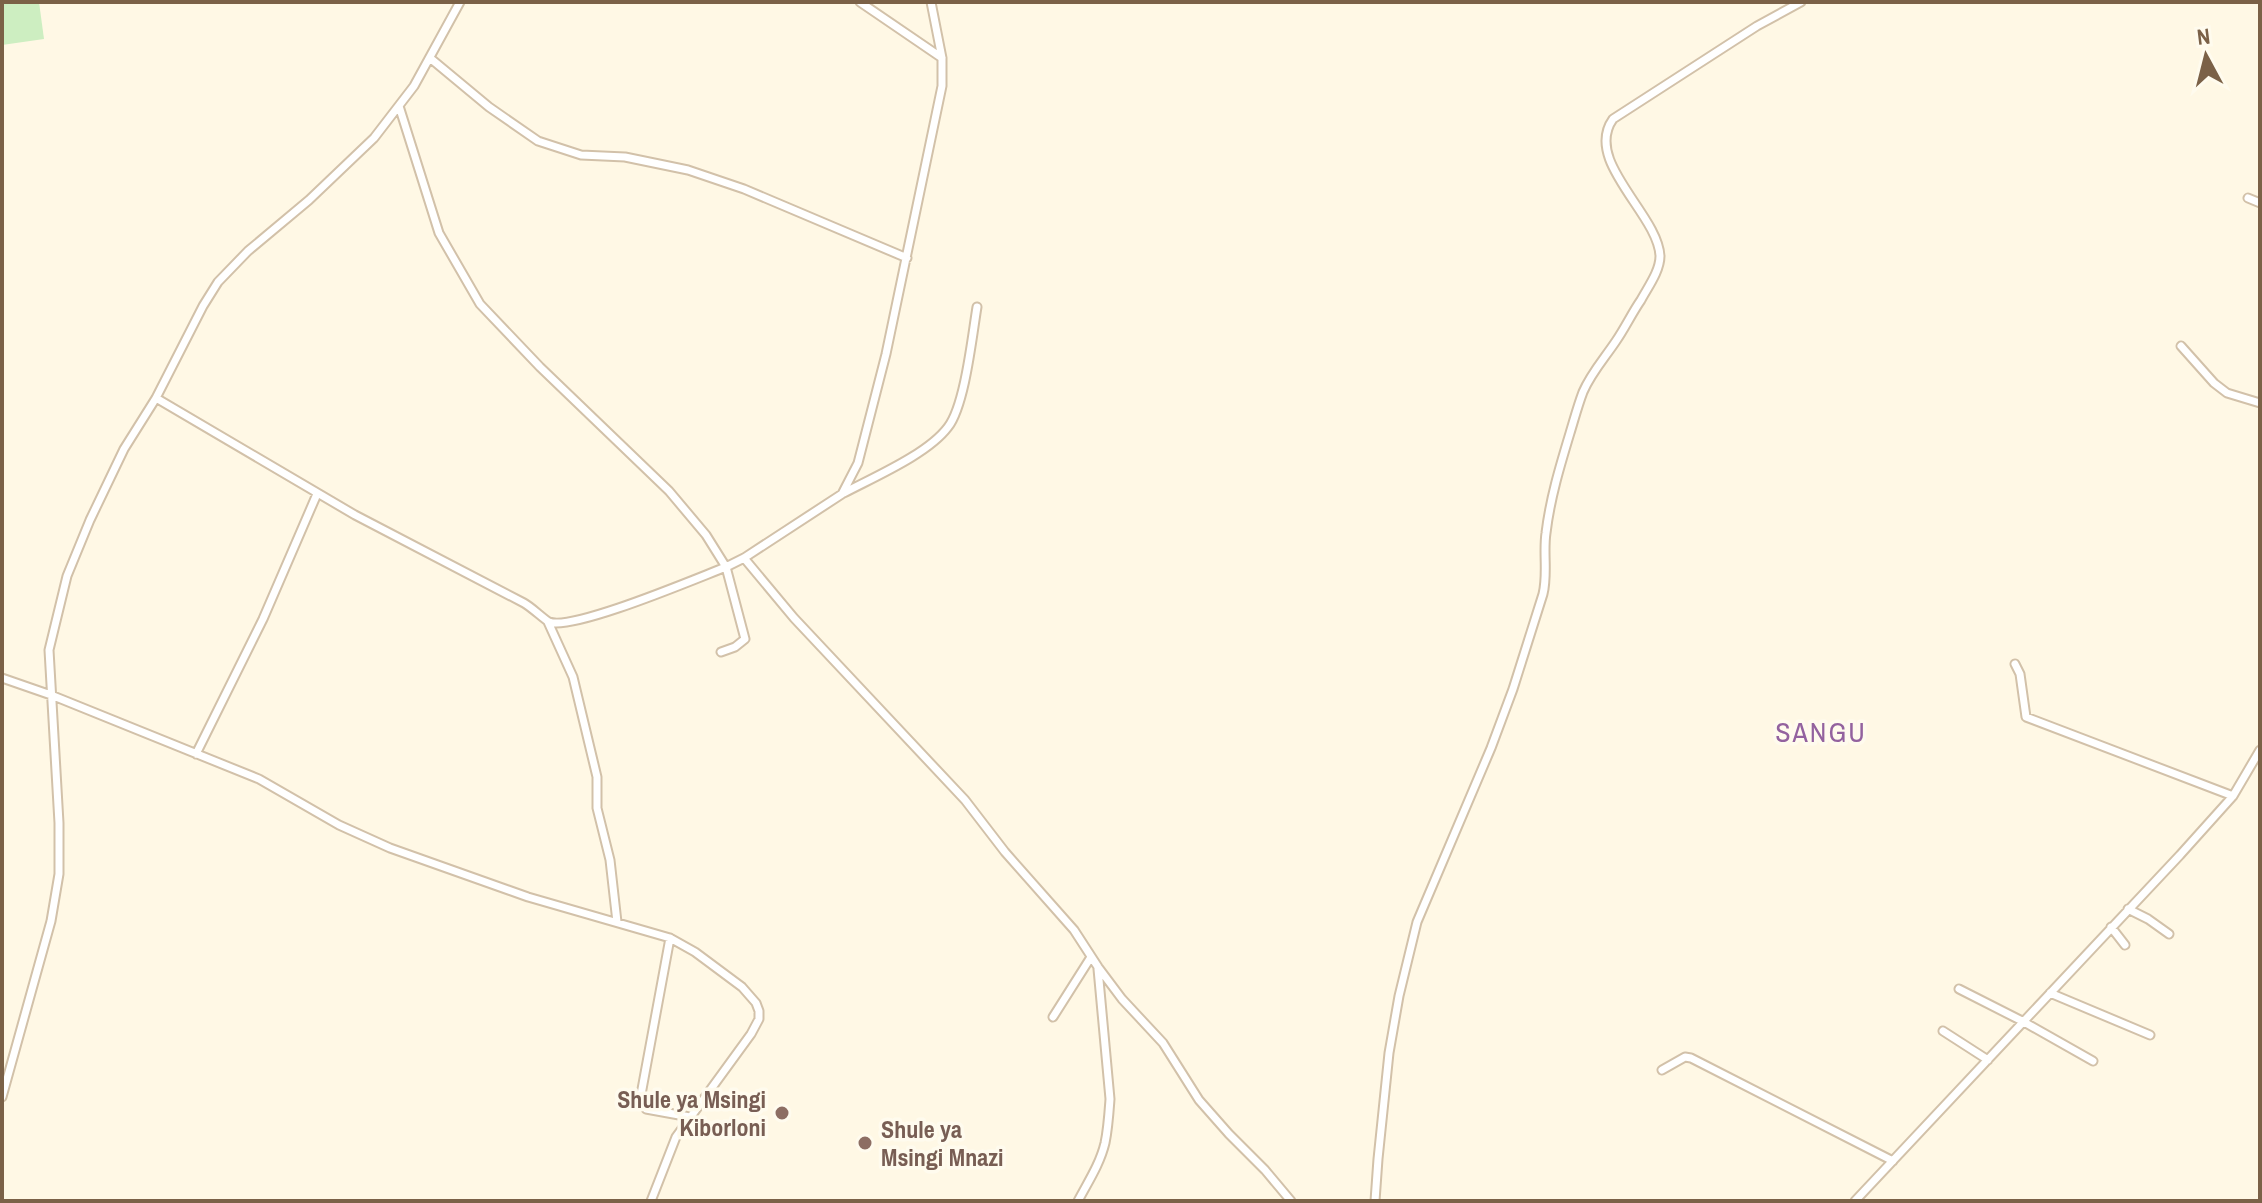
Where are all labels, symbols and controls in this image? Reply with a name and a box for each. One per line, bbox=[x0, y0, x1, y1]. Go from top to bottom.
north arrow bbox=[2166, 16, 2246, 96]
text: N bbox=[2195, 20, 2212, 52]
district label: SANGU bbox=[1775, 713, 1867, 751]
place label: Shule ya Msingi Kiborloni bbox=[617, 1083, 766, 1143]
marker: Shule ya Msingi Kiborloni bbox=[773, 1104, 791, 1122]
place label: Shule ya Msingi Mnazi bbox=[881, 1113, 1003, 1173]
marker: Shule ya Msingi Mnazi bbox=[856, 1134, 874, 1152]

